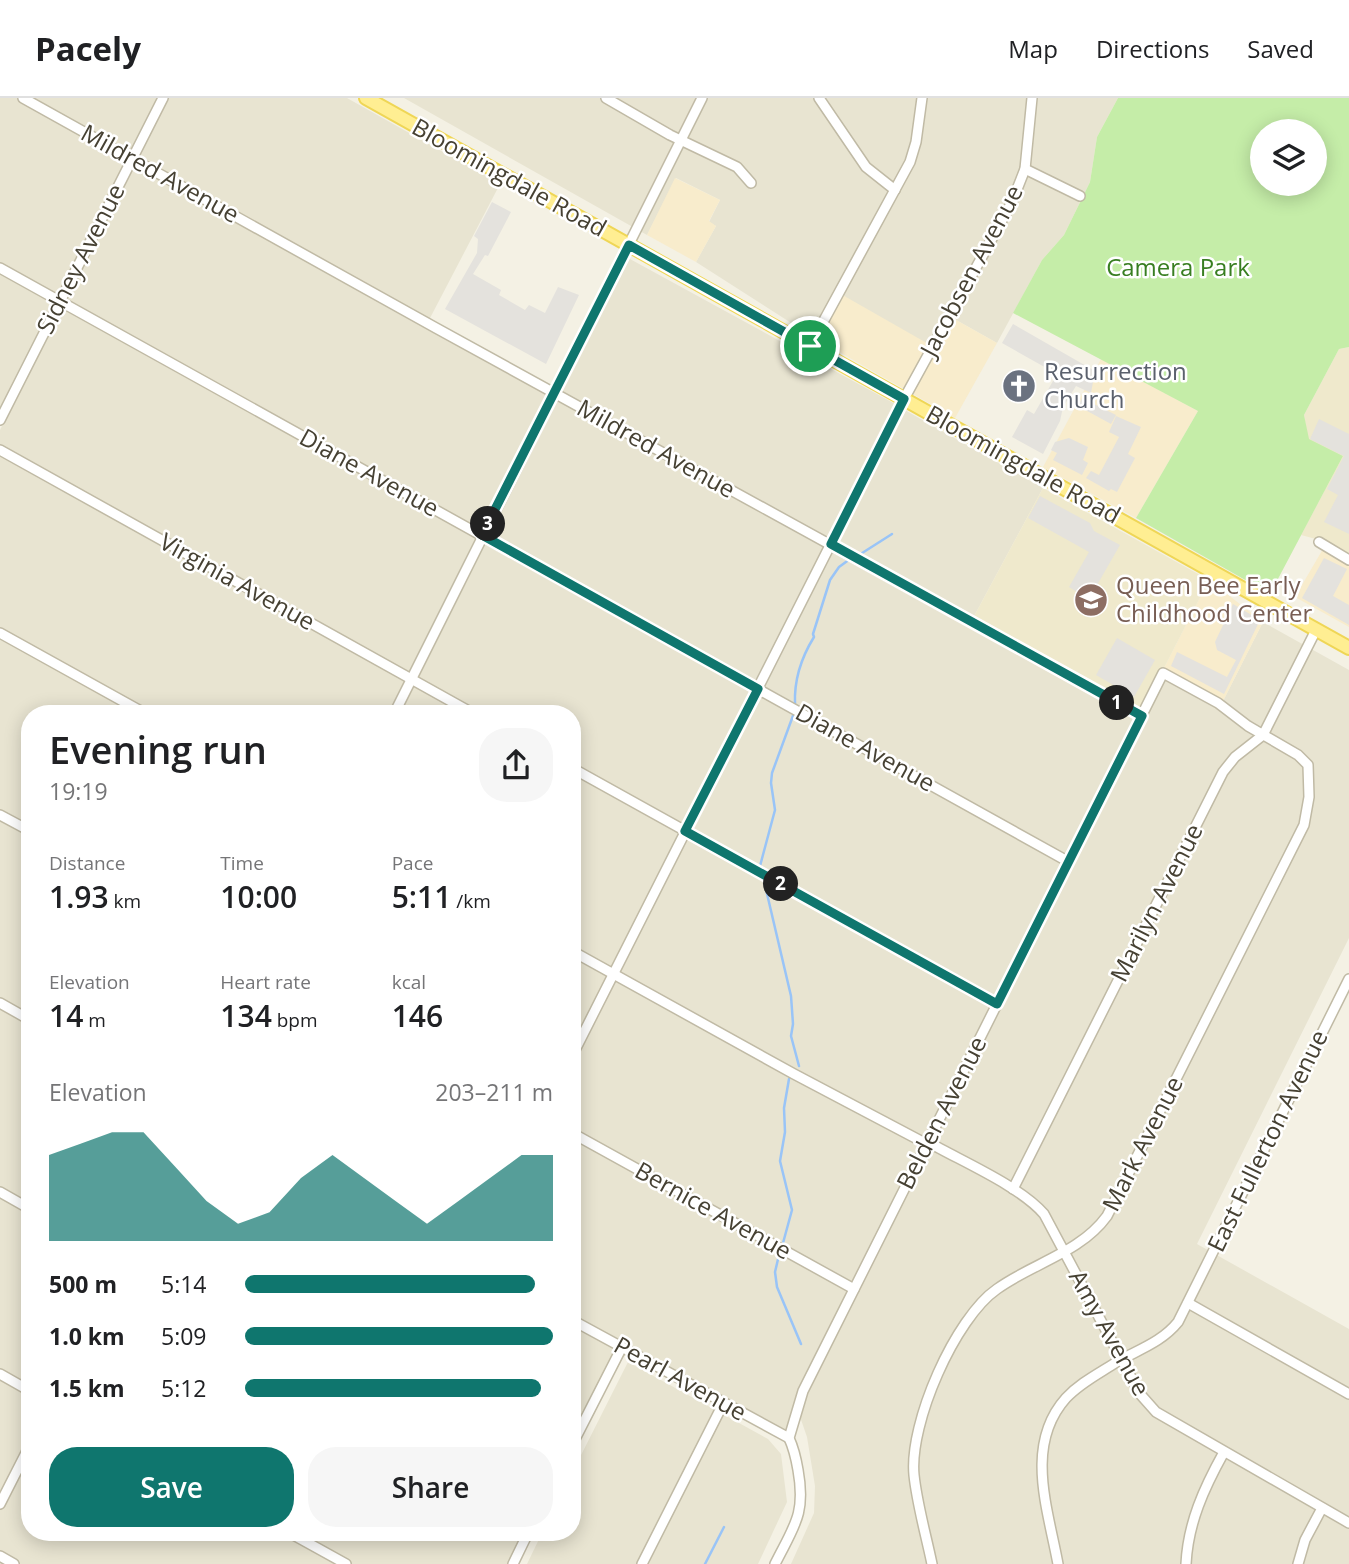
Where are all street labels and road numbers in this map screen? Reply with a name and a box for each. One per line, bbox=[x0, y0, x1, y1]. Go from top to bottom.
street label: Bloomingdale Road bbox=[407, 110, 613, 244]
street label: Mildred Avenue bbox=[76, 116, 246, 230]
street label: Sidney Avenue bbox=[28, 178, 132, 339]
street label: Jacobsen Avenue bbox=[911, 179, 1030, 364]
street label: Mildred Avenue bbox=[572, 391, 742, 505]
street label: Bloomingdale Road bbox=[921, 397, 1127, 531]
street label: Diane Avenue bbox=[294, 420, 445, 524]
street label: Virginia Avenue bbox=[154, 524, 321, 637]
street label: Diane Avenue bbox=[790, 695, 941, 799]
street label: Marilyn Avenue bbox=[1102, 818, 1210, 987]
street label: East Fullerton Avenue bbox=[1199, 1024, 1335, 1257]
street label: Belden Avenue bbox=[888, 1030, 993, 1195]
street label: Mark Avenue bbox=[1094, 1070, 1190, 1216]
street label: Bernice Avenue bbox=[629, 1153, 798, 1266]
street label: Amy Avenue bbox=[1062, 1263, 1158, 1401]
street label: Pearl Avenue bbox=[608, 1328, 753, 1428]

